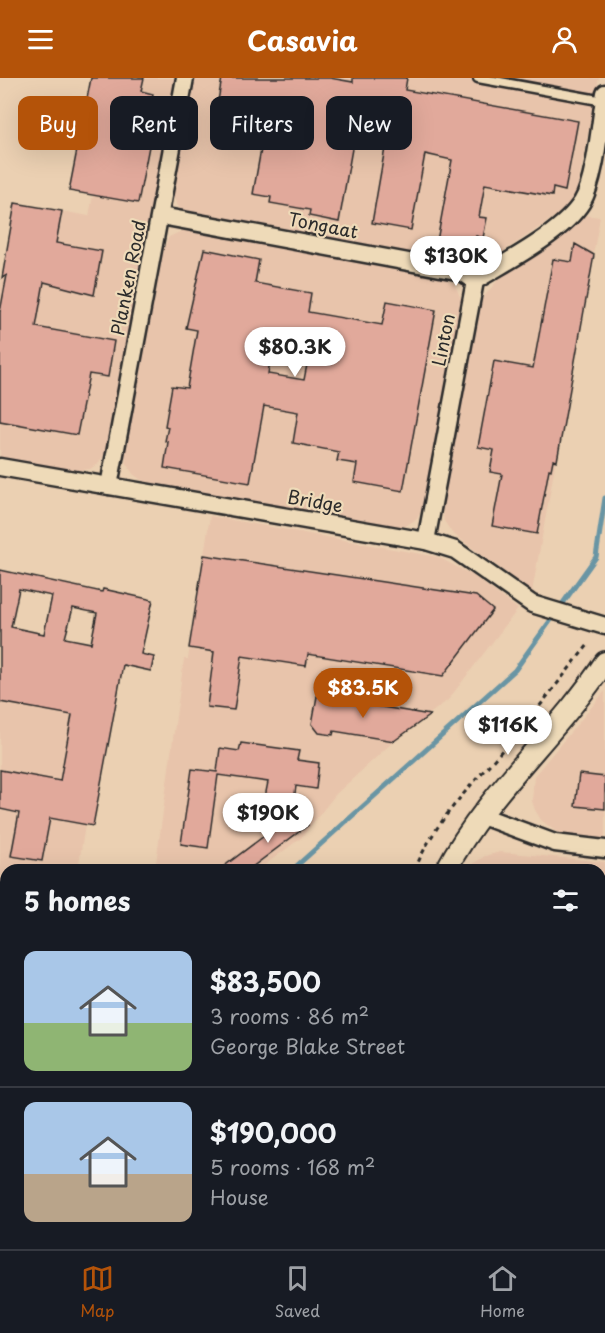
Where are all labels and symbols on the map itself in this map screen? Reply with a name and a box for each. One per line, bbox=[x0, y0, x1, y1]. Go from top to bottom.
street label: Tongaat bbox=[286, 205, 360, 244]
street label: Planken Road bbox=[103, 218, 152, 338]
pin: $130K bbox=[414, 236, 498, 287]
street label: Linton bbox=[424, 311, 461, 368]
pin: $80.3K bbox=[246, 327, 344, 378]
street label: Bridge bbox=[286, 482, 345, 519]
pin: $83.5K bbox=[314, 668, 412, 719]
pin: $116K bbox=[466, 705, 550, 756]
pin: $190K bbox=[226, 793, 310, 844]

